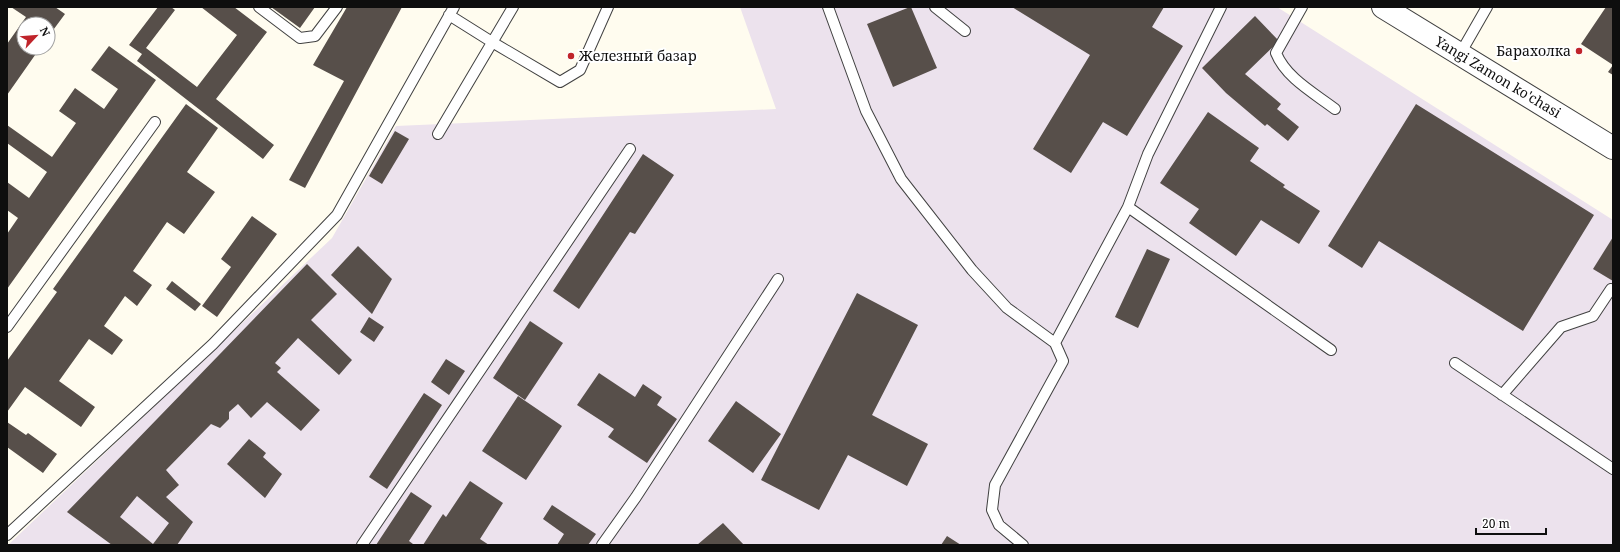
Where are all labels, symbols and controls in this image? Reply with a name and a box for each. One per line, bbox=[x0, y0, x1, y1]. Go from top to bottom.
north arrow bbox=[16, 16, 56, 56]
text: N bbox=[37, 24, 54, 39]
street label: Yangi Zamon ko'chasi bbox=[1431, 31, 1565, 122]
place label: Барахолка bbox=[1496, 41, 1571, 60]
place label: Железный базар bbox=[578, 46, 697, 65]
marker: Барахолка bbox=[1574, 46, 1584, 56]
marker: Железный базар bbox=[566, 51, 576, 61]
scale bar bbox=[1476, 510, 1546, 536]
text: 20 m bbox=[1482, 515, 1510, 532]

